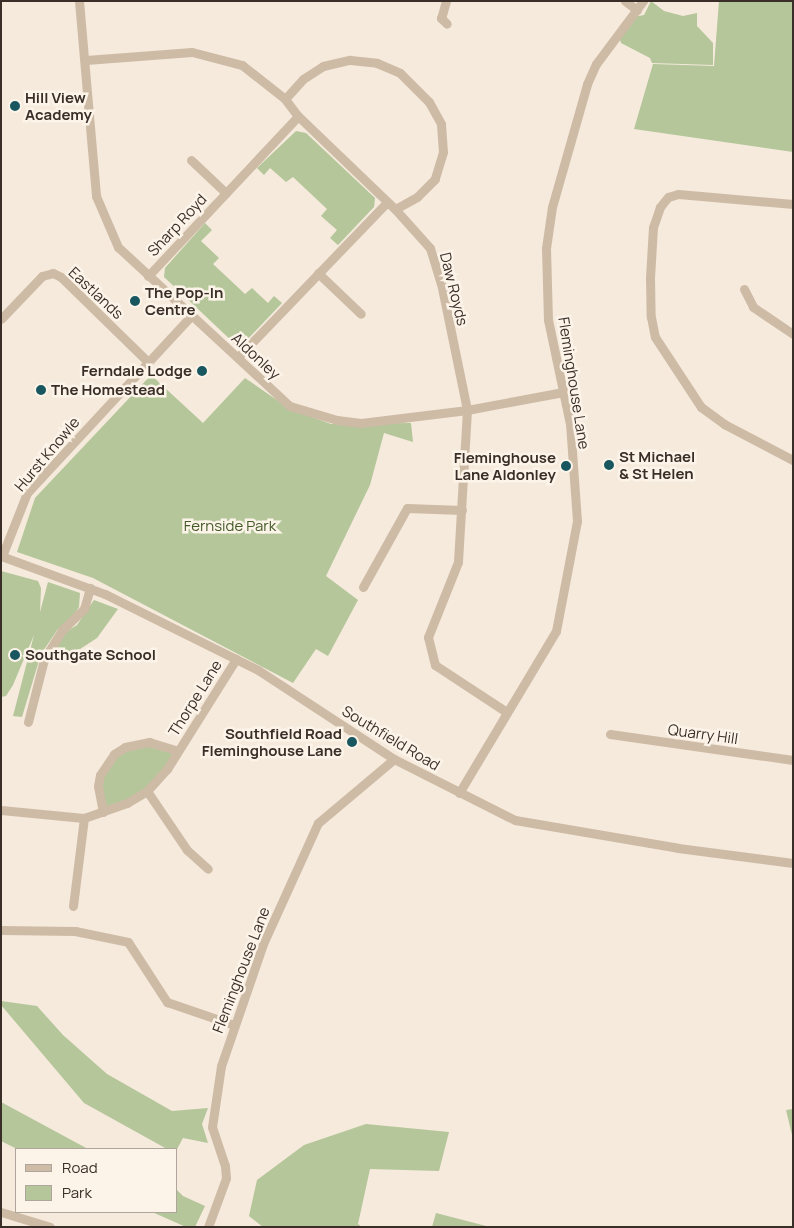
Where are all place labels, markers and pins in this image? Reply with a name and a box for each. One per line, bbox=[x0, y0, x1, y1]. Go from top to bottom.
place label: Hill View Academy bbox=[25, 88, 92, 123]
marker: Hill View Academy bbox=[9, 100, 21, 112]
place label: The Pop-In Centre bbox=[145, 283, 223, 318]
marker: The Pop-In Centre bbox=[129, 295, 141, 307]
place label: Ferndale Lodge bbox=[81, 362, 192, 380]
marker: Ferndale Lodge bbox=[196, 365, 208, 377]
place label: The Homestead bbox=[51, 381, 165, 399]
marker: The Homestead bbox=[35, 384, 47, 396]
place label: St Michael & St Helen bbox=[619, 447, 695, 482]
place label: Fleminghouse Lane Aldonley bbox=[454, 448, 556, 483]
marker: St Michael & St Helen bbox=[603, 459, 615, 471]
marker: Fleminghouse Lane Aldonley bbox=[560, 460, 572, 472]
place label: Southgate School bbox=[25, 646, 156, 664]
marker: Southgate School bbox=[9, 649, 21, 661]
place label: Southfield Road Fleminghouse Lane bbox=[202, 724, 342, 759]
marker: Southfield Road Fleminghouse Lane bbox=[346, 736, 358, 748]

